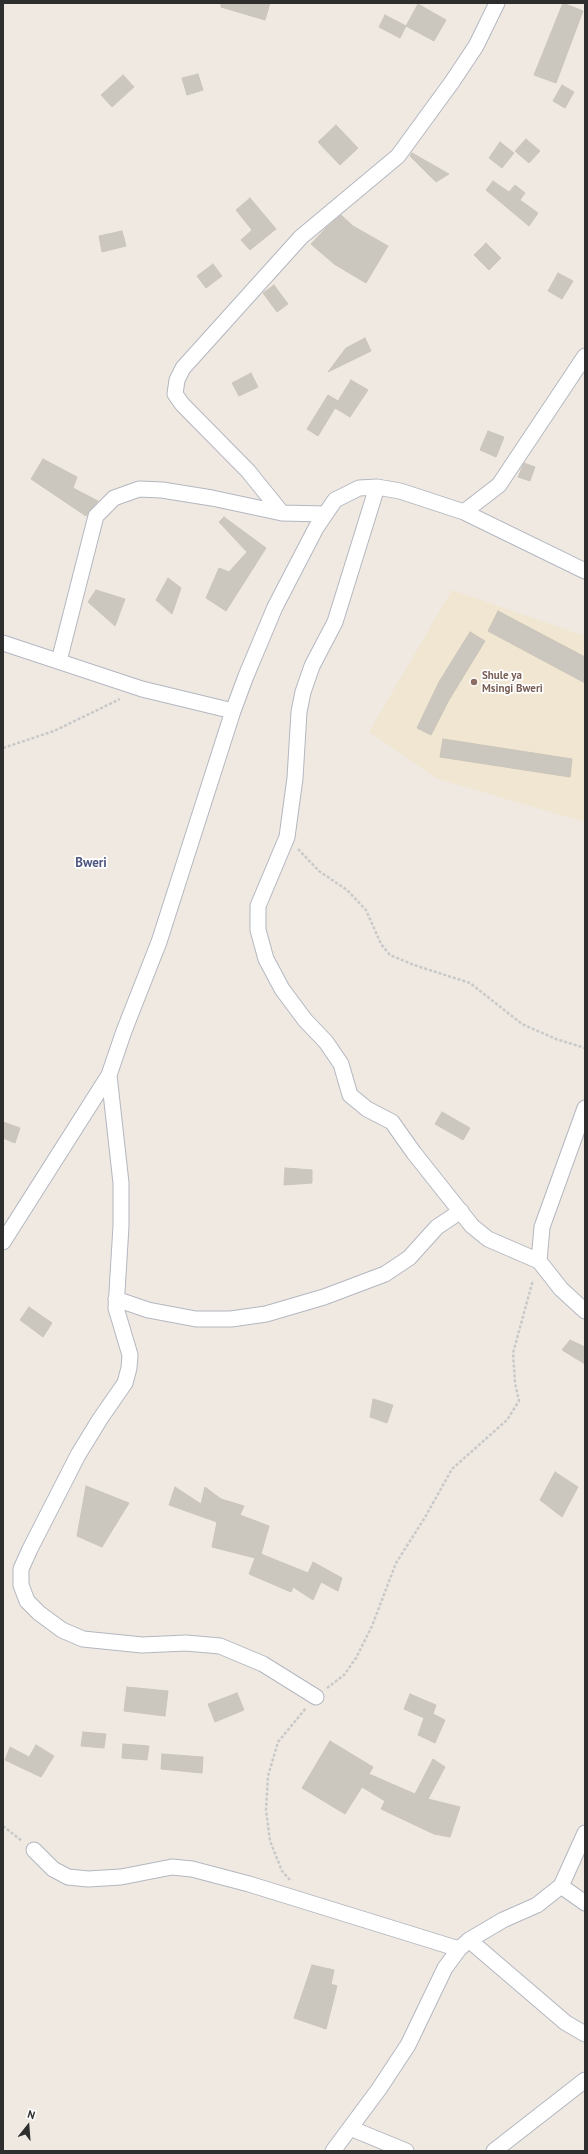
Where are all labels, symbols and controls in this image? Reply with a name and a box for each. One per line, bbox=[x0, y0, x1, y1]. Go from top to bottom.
place label: Shule ya Msingi Bweri bbox=[482, 669, 543, 695]
marker: Shule ya Msingi Bweri bbox=[469, 677, 479, 687]
district label: Bweri bbox=[75, 855, 107, 871]
north arrow bbox=[8, 2106, 48, 2146]
text: N bbox=[26, 2107, 37, 2122]

